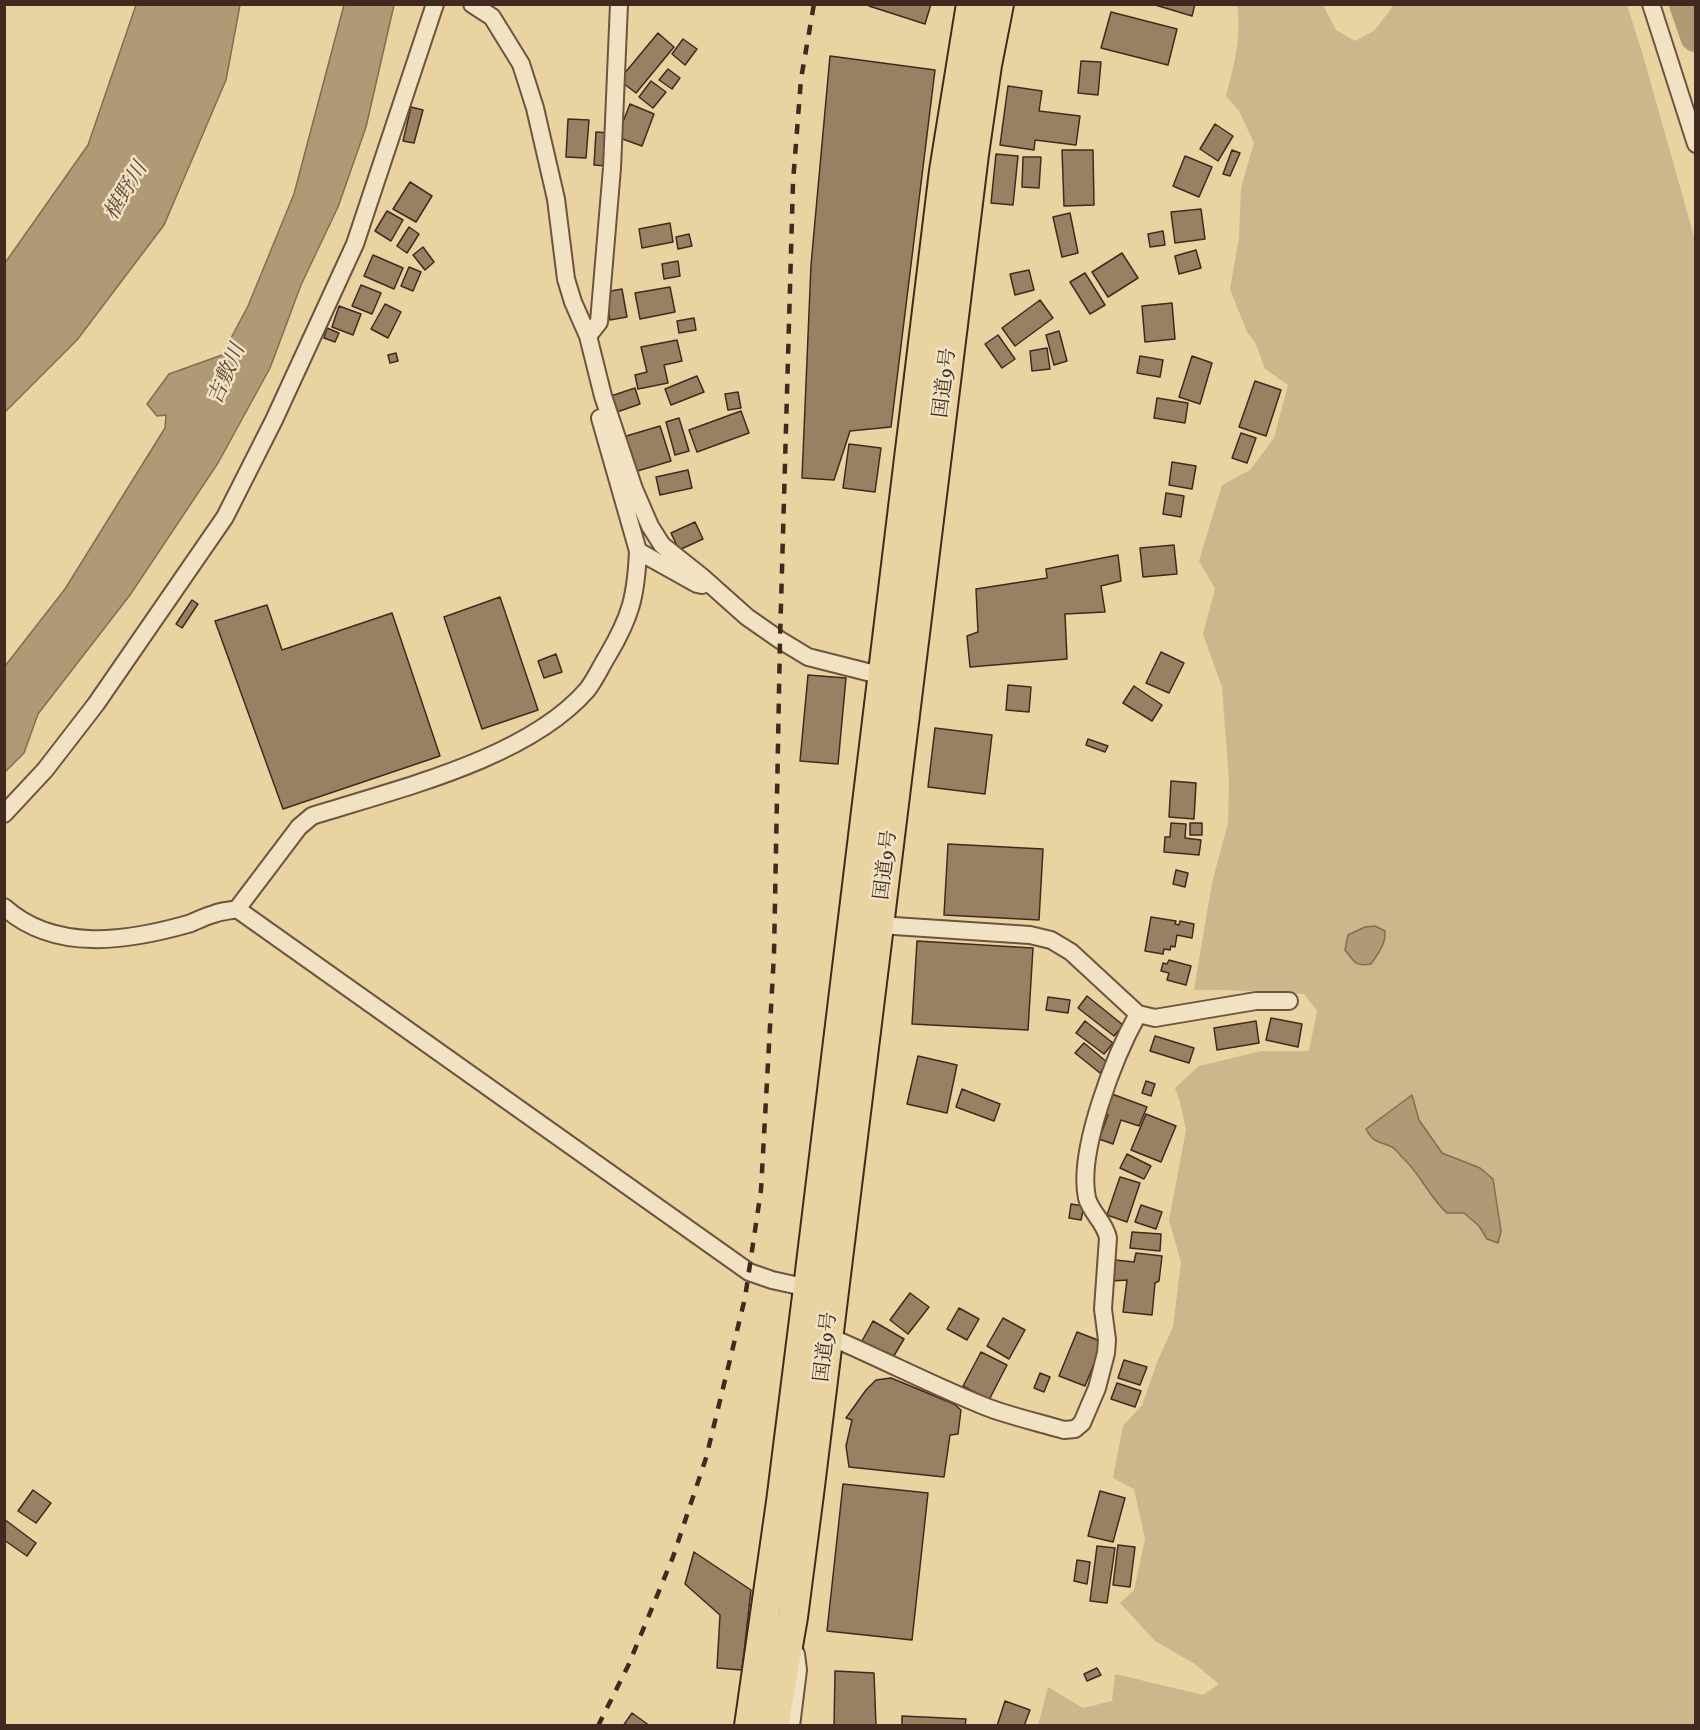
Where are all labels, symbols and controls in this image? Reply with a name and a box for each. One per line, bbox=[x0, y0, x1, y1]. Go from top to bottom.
water label: 椹野川 bbox=[100, 159, 154, 225]
water label: 吉敷川 bbox=[204, 341, 252, 409]
street label: 国道9号 bbox=[930, 347, 962, 419]
street label: 国道9号 bbox=[871, 829, 903, 901]
street label: 国道9号 bbox=[811, 1311, 843, 1383]

